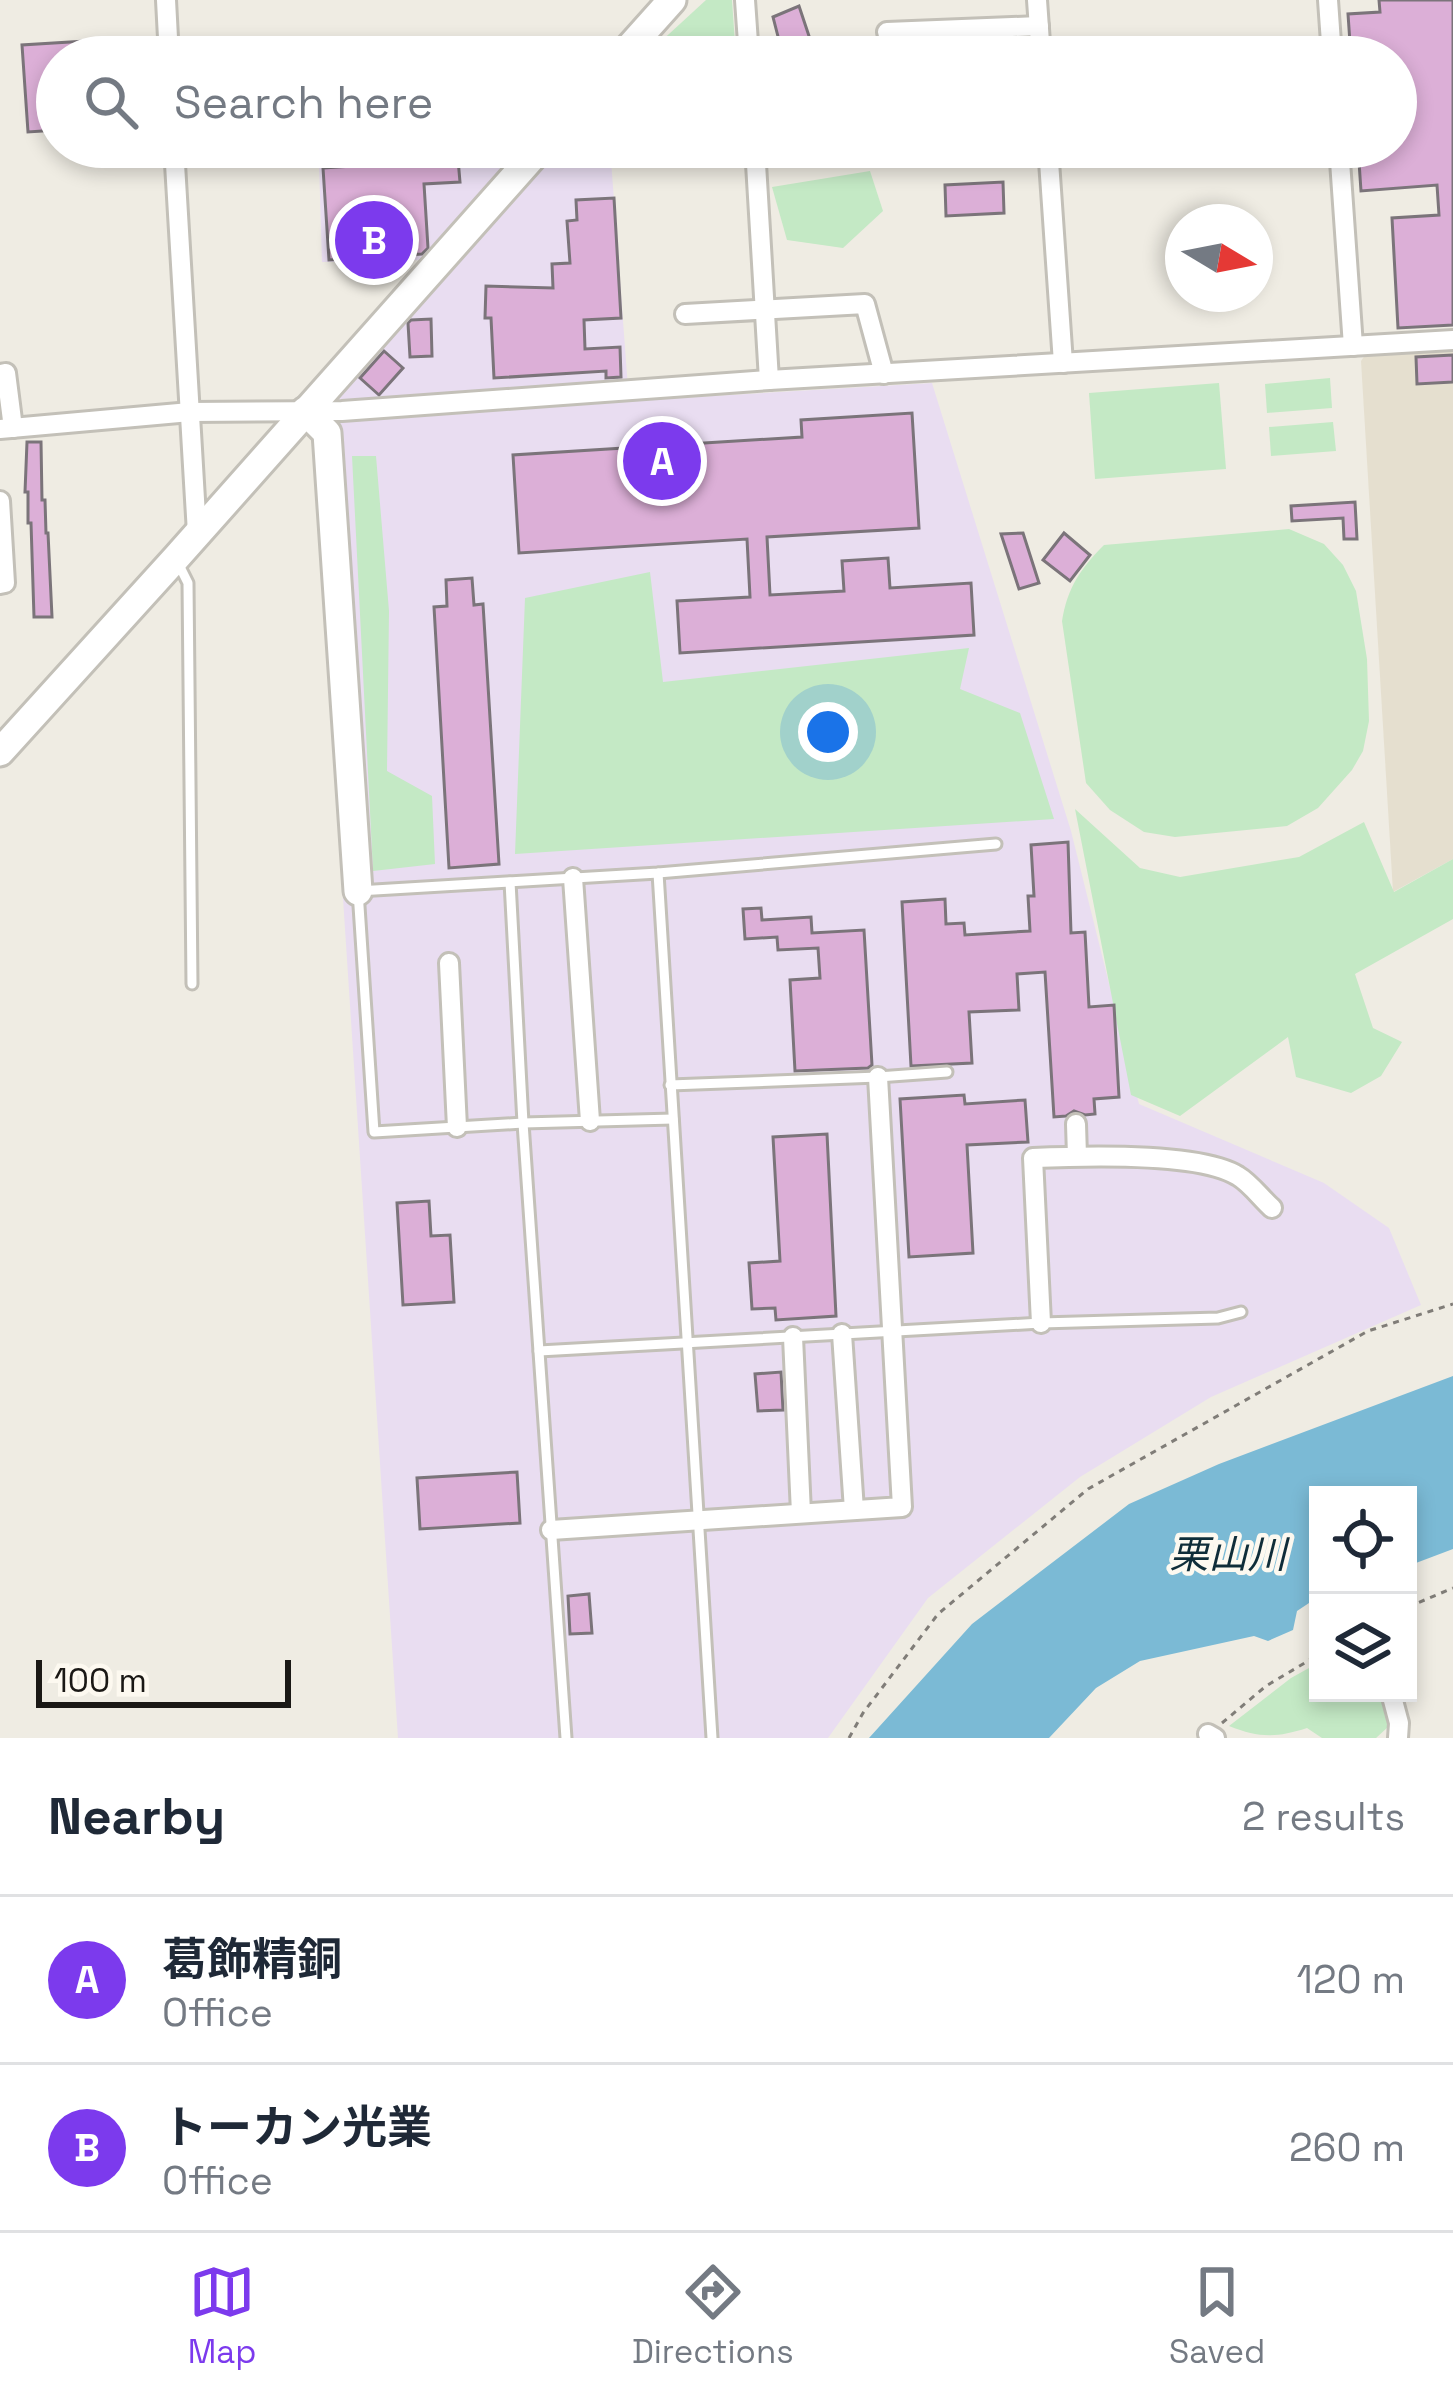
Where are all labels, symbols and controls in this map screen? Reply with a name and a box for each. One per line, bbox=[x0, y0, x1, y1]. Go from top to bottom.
search box bbox=[36, 36, 1417, 168]
icon: search bbox=[78, 69, 144, 135]
text: Search here bbox=[174, 74, 433, 131]
pin: B bbox=[335, 195, 413, 285]
north arrow bbox=[1165, 204, 1273, 312]
pin: A bbox=[623, 416, 701, 506]
your location bbox=[798, 702, 858, 762]
map controls bbox=[1309, 1486, 1417, 1702]
button: locate bbox=[1309, 1486, 1417, 1594]
water label: 栗山川 bbox=[1169, 1530, 1290, 1579]
button: layers bbox=[1309, 1594, 1417, 1702]
scale bar bbox=[36, 1654, 291, 1707]
text: 100 m bbox=[54, 1660, 147, 1702]
text: Nearby bbox=[48, 1784, 225, 1849]
text: 2 results bbox=[1242, 1792, 1405, 1841]
text: 葛飾精銅 bbox=[162, 1931, 342, 1988]
text: A bbox=[75, 1955, 99, 2004]
text: 120 m bbox=[1297, 1955, 1405, 2004]
text: Office bbox=[162, 1988, 273, 2037]
text: トーカン光業 bbox=[162, 2099, 432, 2156]
text: B bbox=[74, 2123, 100, 2172]
text: 260 m bbox=[1289, 2123, 1405, 2172]
text: Office bbox=[162, 2156, 273, 2205]
tab: Map bbox=[188, 2259, 256, 2373]
tab: Directions bbox=[632, 2259, 794, 2373]
tab: Saved bbox=[1169, 2259, 1265, 2373]

